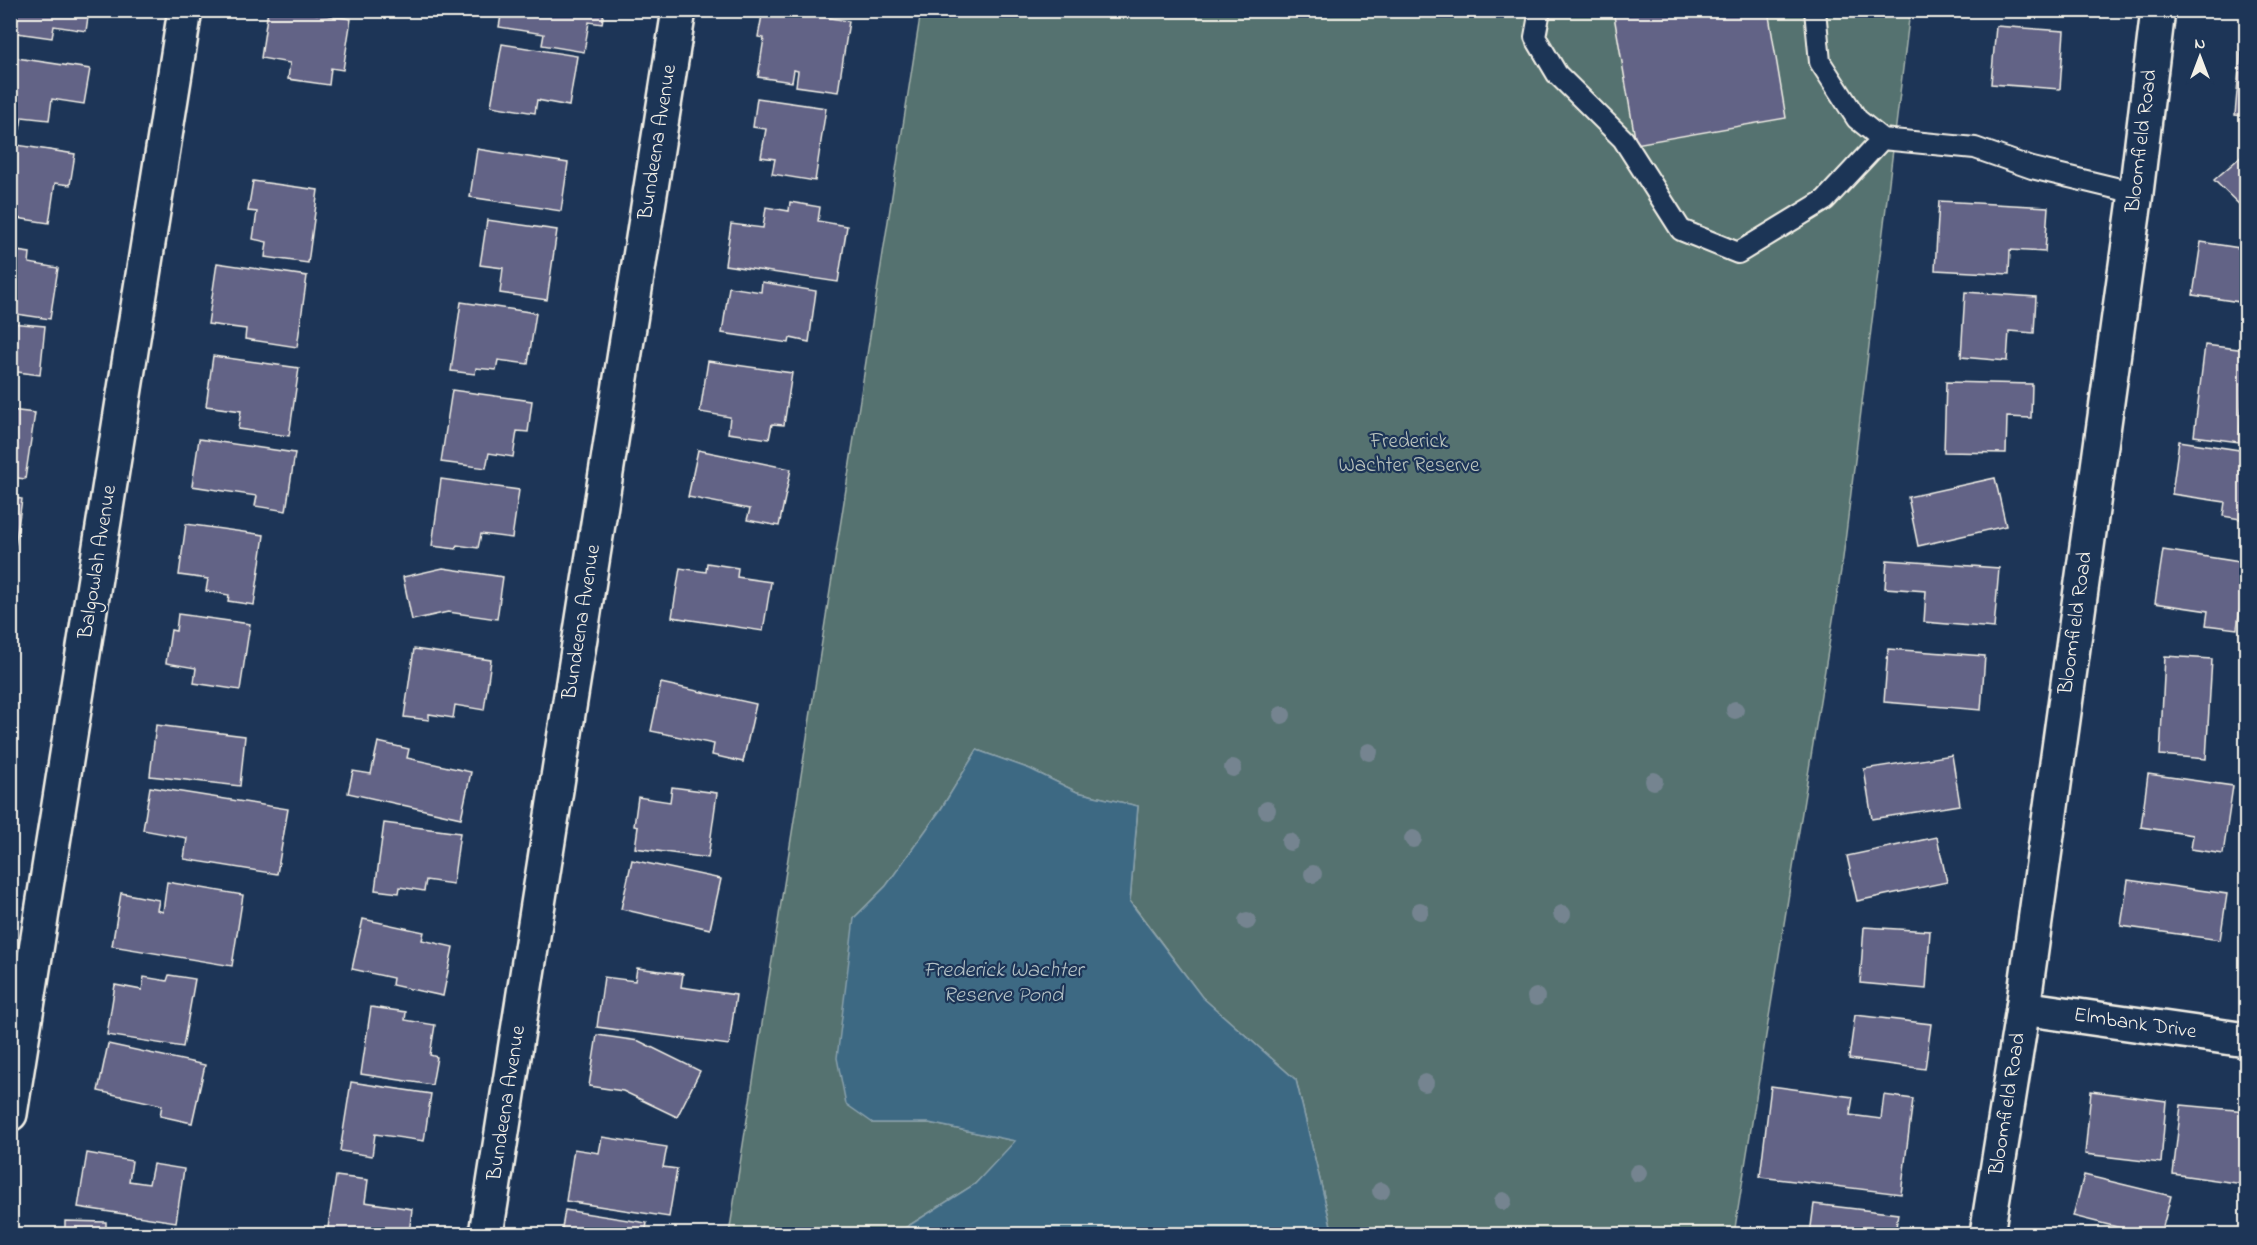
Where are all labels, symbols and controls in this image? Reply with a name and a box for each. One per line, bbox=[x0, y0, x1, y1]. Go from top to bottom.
north arrow bbox=[2170, 27, 2230, 87]
text: N bbox=[2195, 32, 2206, 56]
street label: Bundeena Avenue bbox=[631, 62, 685, 223]
street label: Bloomfield Road bbox=[2118, 68, 2166, 215]
park label: Frederick Wachter Reserve bbox=[1339, 427, 1480, 481]
street label: Balgowlah Avenue bbox=[71, 482, 127, 642]
street label: Bundeena Avenue bbox=[555, 542, 609, 703]
street label: Bloomfield Road bbox=[2051, 550, 2101, 697]
water label: Frederick Wachter Reserve Pond bbox=[923, 955, 1086, 1012]
street label: Elmbank Drive bbox=[2072, 1001, 2199, 1048]
street label: Bundeena Avenue bbox=[480, 1023, 534, 1184]
street label: Bloomfield Road bbox=[1982, 1030, 2034, 1178]

